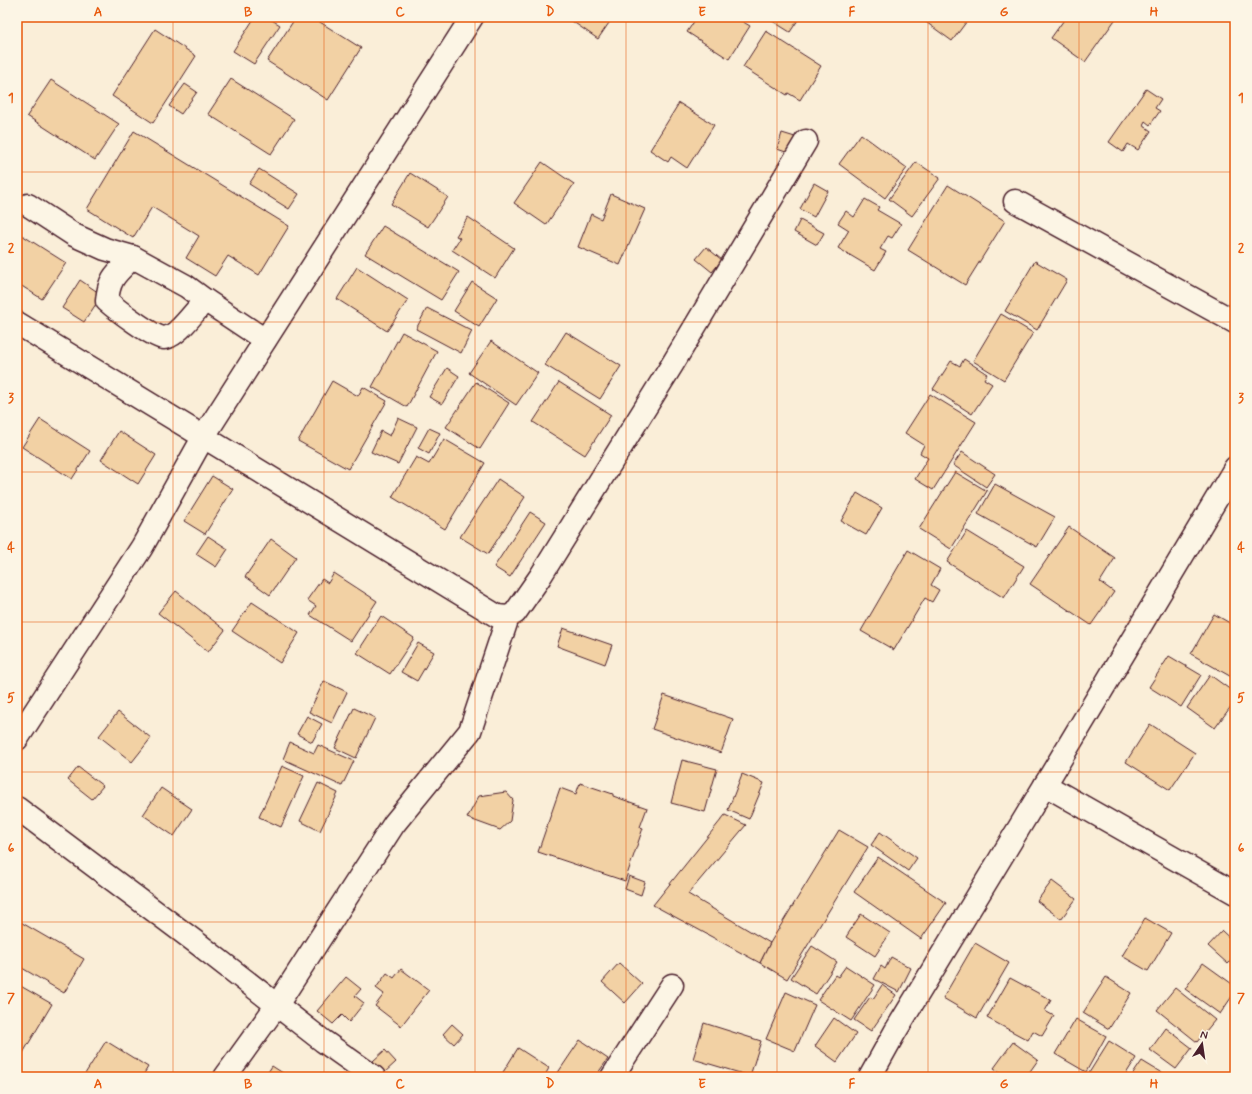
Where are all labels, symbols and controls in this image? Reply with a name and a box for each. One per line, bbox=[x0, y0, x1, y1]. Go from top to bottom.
text: A bbox=[94, 4, 102, 21]
text: B bbox=[244, 4, 253, 21]
text: C bbox=[395, 4, 405, 21]
text: D bbox=[546, 4, 555, 21]
text: E bbox=[698, 4, 706, 21]
text: F bbox=[849, 4, 856, 21]
text: G bbox=[1000, 4, 1009, 21]
text: H bbox=[1150, 4, 1159, 21]
text: 1 bbox=[8, 90, 14, 107]
text: 1 bbox=[1238, 90, 1244, 107]
text: 2 bbox=[8, 240, 15, 257]
text: 2 bbox=[1238, 240, 1245, 257]
text: 3 bbox=[8, 390, 14, 407]
text: 3 bbox=[1238, 390, 1244, 407]
text: 4 bbox=[7, 540, 15, 557]
text: 4 bbox=[1237, 540, 1245, 557]
text: 5 bbox=[7, 690, 15, 707]
text: 5 bbox=[1237, 690, 1245, 707]
text: 6 bbox=[8, 840, 15, 857]
text: 6 bbox=[1238, 840, 1245, 857]
text: 7 bbox=[7, 990, 15, 1007]
text: 7 bbox=[1237, 990, 1245, 1007]
north arrow bbox=[1182, 1024, 1222, 1064]
text: N bbox=[1199, 1028, 1209, 1043]
text: A bbox=[94, 1076, 102, 1093]
text: B bbox=[244, 1076, 253, 1093]
text: C bbox=[395, 1076, 405, 1093]
text: D bbox=[546, 1076, 555, 1093]
text: E bbox=[698, 1076, 706, 1093]
text: F bbox=[849, 1076, 856, 1093]
text: G bbox=[1000, 1076, 1009, 1093]
text: H bbox=[1150, 1076, 1159, 1093]

